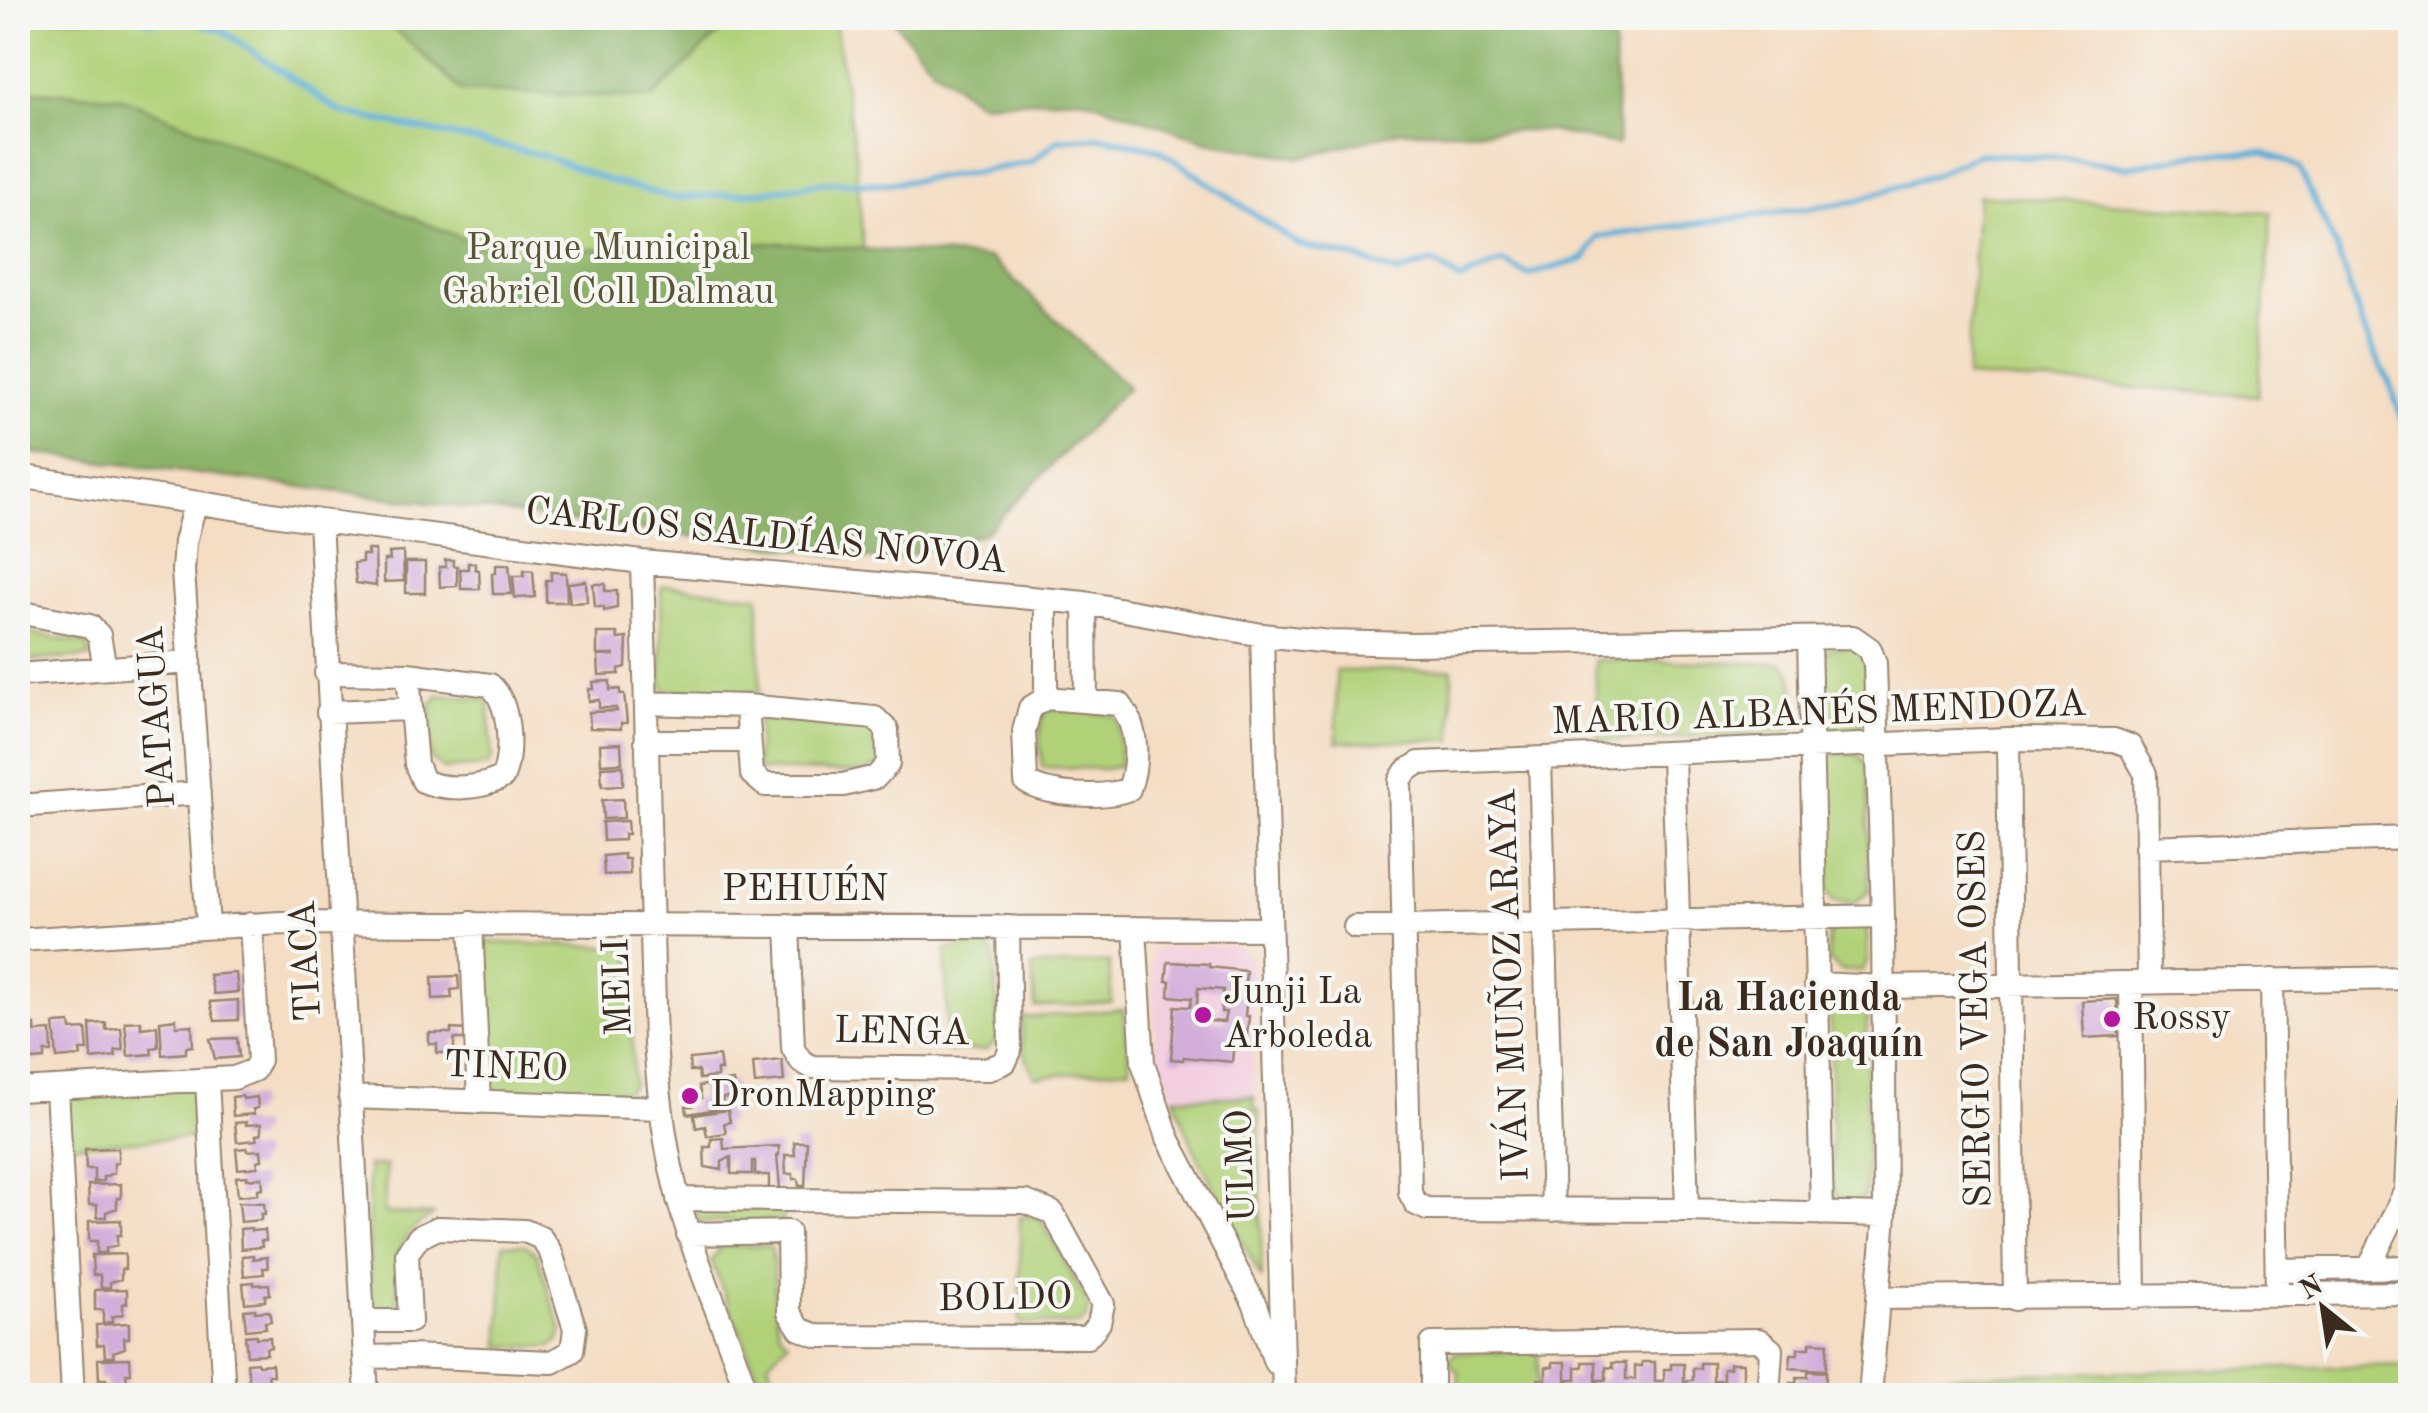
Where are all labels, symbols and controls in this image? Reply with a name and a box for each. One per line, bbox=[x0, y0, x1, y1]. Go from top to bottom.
park label: Parque Municipal Gabriel Coll Dalmau bbox=[441, 230, 775, 312]
street label: CARLOS SALDÍAS NOVOA bbox=[523, 486, 1009, 581]
street label: PATAGUA bbox=[133, 625, 183, 809]
street label: MARIO ALBANÉS MENDOZA bbox=[1550, 679, 2087, 742]
street label: IVÁN MUÑOZ ARAYA bbox=[1478, 788, 1537, 1183]
street label: SERGIO VEGA OSES bbox=[1955, 830, 1999, 1208]
street label: PEHUÉN bbox=[721, 864, 889, 909]
street label: TIACA bbox=[285, 899, 329, 1023]
street label: MELI bbox=[598, 937, 640, 1037]
place label: Junji La Arboleda bbox=[1223, 974, 1372, 1056]
district label: La Hacienda de San Joaquín bbox=[1654, 980, 1924, 1066]
place label: Rossy bbox=[2132, 1000, 2231, 1038]
marker: Junji La Arboleda bbox=[1192, 1004, 1214, 1026]
marker: Rossy bbox=[2101, 1008, 2123, 1030]
street label: LENGA bbox=[834, 1013, 970, 1053]
street label: TINEO bbox=[443, 1047, 569, 1089]
place label: DronMapping bbox=[710, 1077, 936, 1115]
marker: DronMapping bbox=[679, 1085, 701, 1107]
street label: ULMO bbox=[1221, 1109, 1263, 1223]
north arrow bbox=[2273, 1258, 2373, 1358]
text: N bbox=[2296, 1271, 2329, 1306]
street label: BOLDO bbox=[937, 1279, 1073, 1319]

